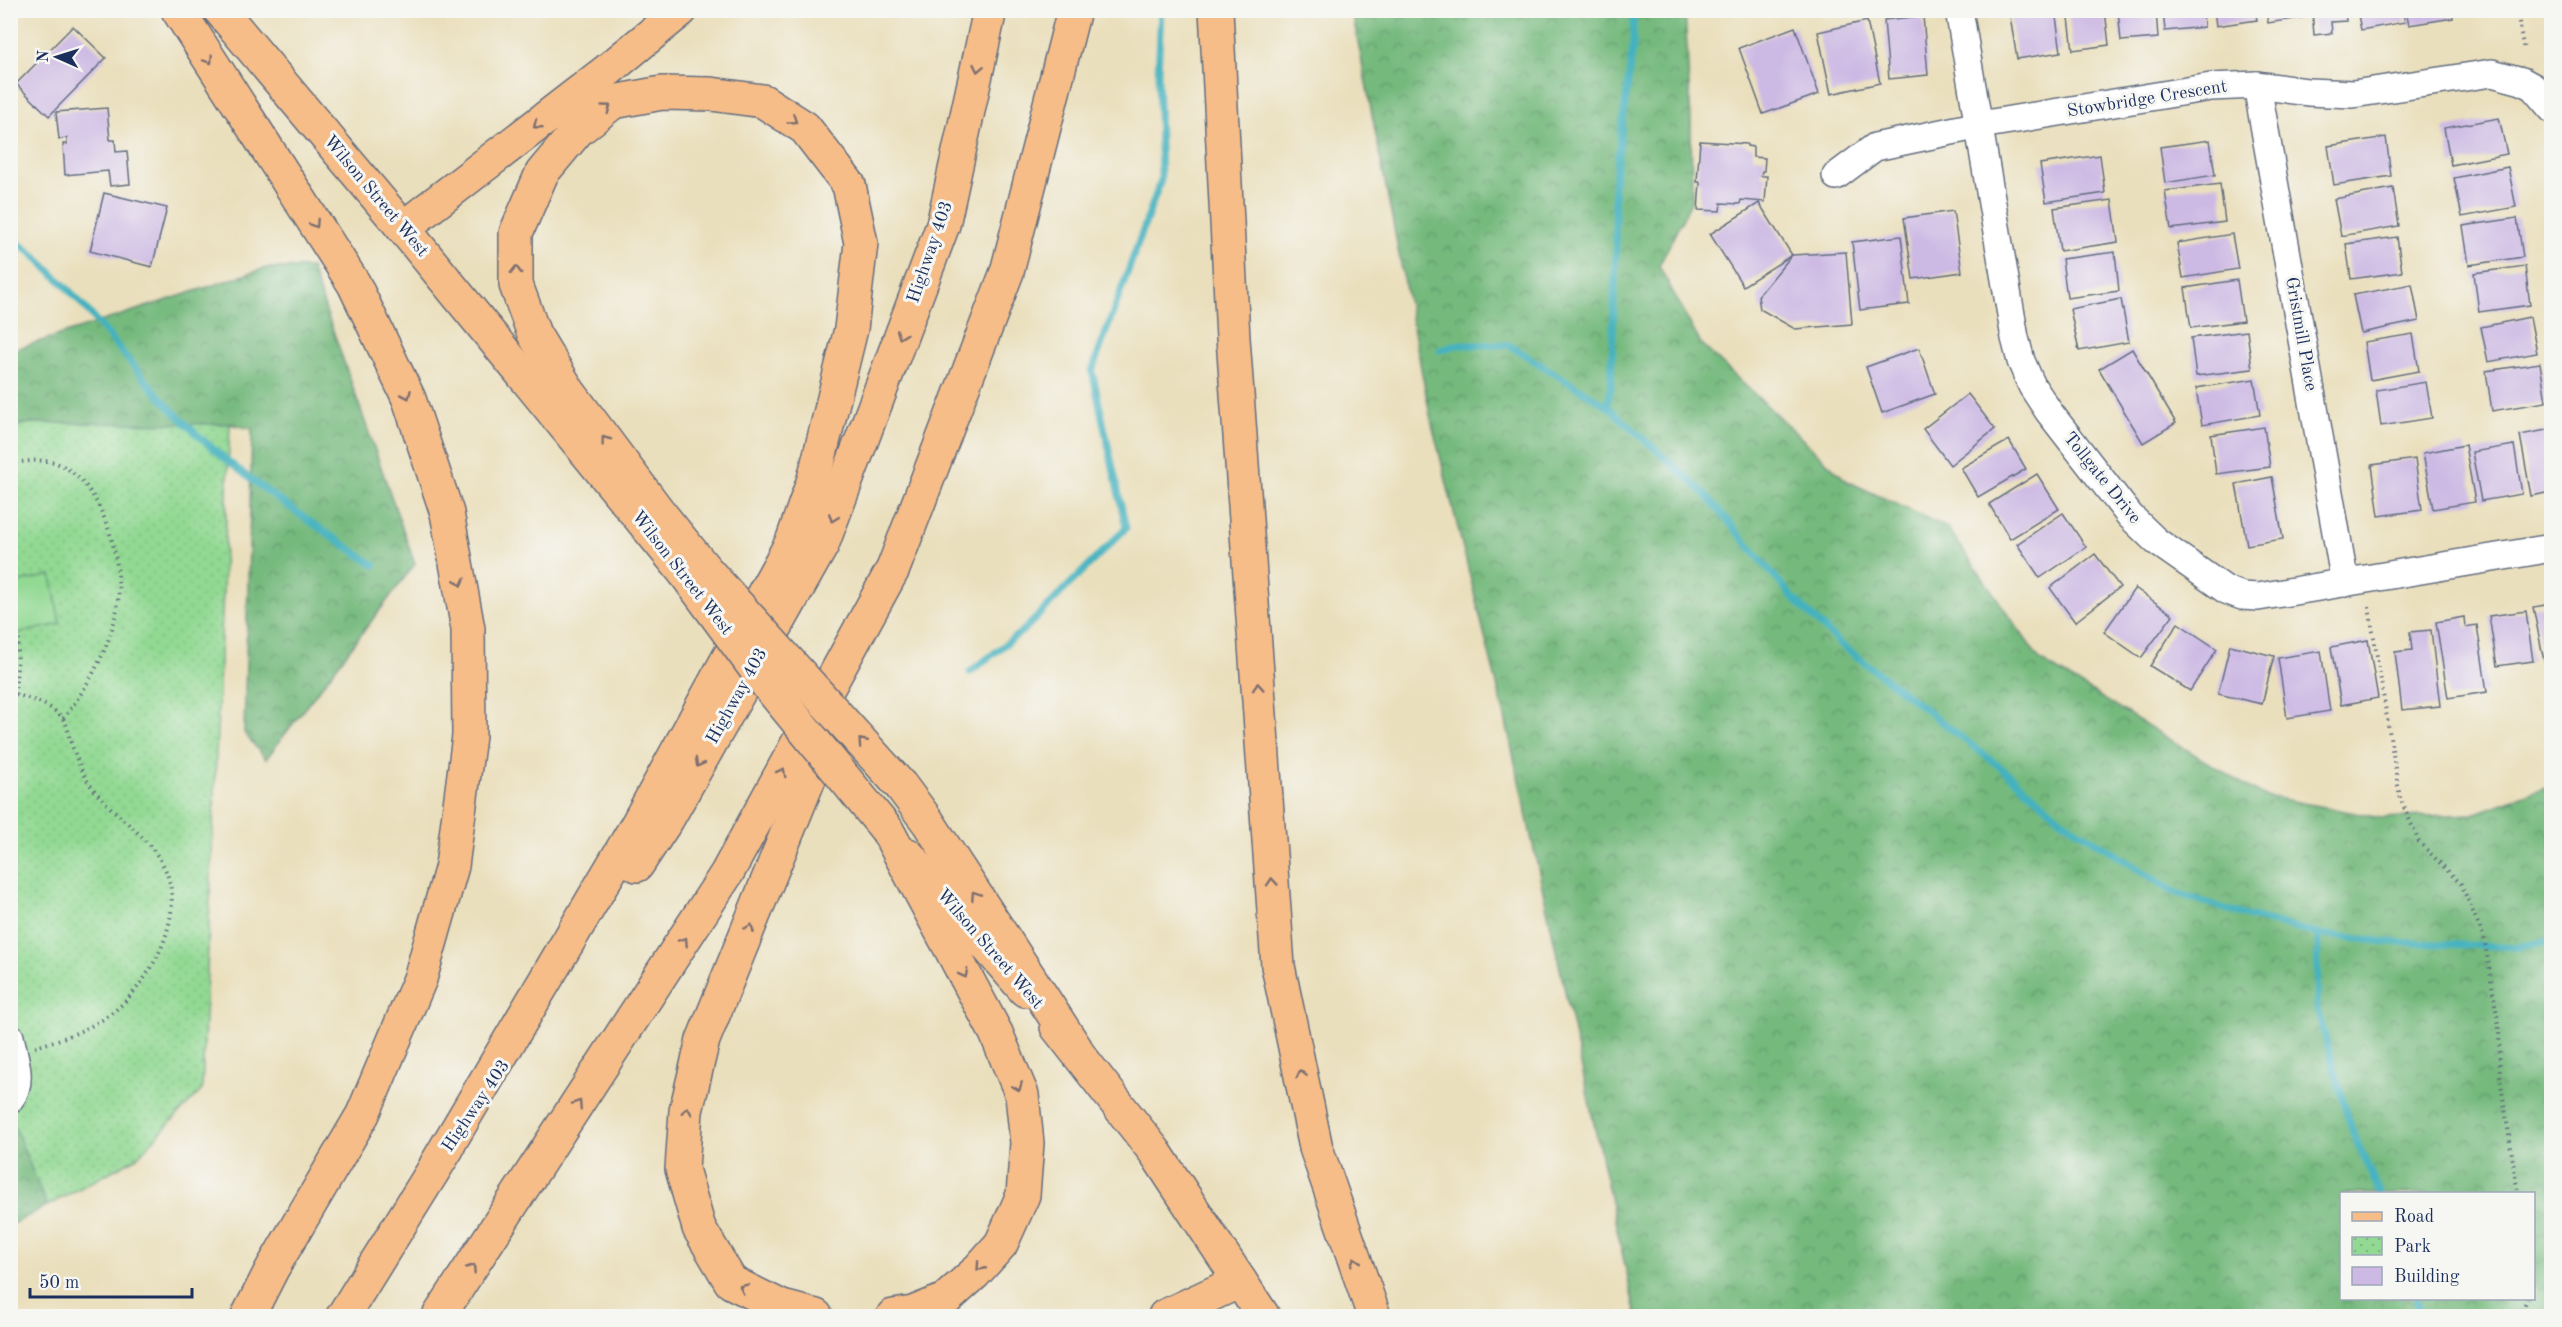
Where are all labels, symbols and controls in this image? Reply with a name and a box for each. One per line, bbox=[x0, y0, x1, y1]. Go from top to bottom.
north arrow bbox=[27, 27, 87, 87]
text: N bbox=[36, 49, 52, 63]
one-way arrow bbox=[202, 53, 213, 64]
one-way arrow bbox=[972, 62, 985, 72]
street label: Stowbridge Crescent bbox=[2066, 77, 2228, 121]
one-way arrow bbox=[600, 104, 611, 115]
one-way arrow bbox=[787, 112, 797, 124]
one-way arrow bbox=[533, 118, 544, 129]
street label: Wilson Street West bbox=[320, 132, 432, 260]
street label: Highway 403 bbox=[904, 199, 956, 305]
one-way arrow bbox=[308, 217, 319, 228]
one-way arrow bbox=[510, 266, 522, 275]
street label: Gristmill Place bbox=[2282, 276, 2320, 392]
one-way arrow bbox=[896, 329, 909, 340]
one-way arrow bbox=[400, 389, 412, 400]
street label: Tollgate Drive bbox=[2060, 429, 2144, 527]
one-way arrow bbox=[601, 436, 612, 447]
street label: Wilson Street West bbox=[628, 507, 736, 639]
one-way arrow bbox=[827, 512, 840, 523]
one-way arrow bbox=[453, 577, 466, 587]
street label: Highway 403 bbox=[703, 645, 771, 747]
one-way arrow bbox=[1251, 683, 1264, 692]
one-way arrow bbox=[858, 739, 869, 749]
one-way arrow bbox=[695, 756, 706, 767]
one-way arrow bbox=[775, 768, 786, 778]
one-way arrow bbox=[1266, 877, 1279, 886]
street label: Wilson Street West bbox=[933, 886, 1047, 1012]
one-way arrow bbox=[971, 891, 983, 901]
one-way arrow bbox=[743, 923, 755, 934]
one-way arrow bbox=[677, 936, 688, 947]
one-way arrow bbox=[957, 968, 968, 978]
street label: Highway 403 bbox=[439, 1057, 513, 1155]
one-way arrow bbox=[1295, 1070, 1308, 1080]
one-way arrow bbox=[1011, 1080, 1023, 1091]
one-way arrow bbox=[571, 1100, 582, 1111]
one-way arrow bbox=[680, 1106, 692, 1116]
legend bbox=[2340, 1192, 2535, 1300]
text: Road bbox=[2394, 1208, 2434, 1226]
text: Park bbox=[2394, 1238, 2431, 1256]
one-way arrow bbox=[1350, 1256, 1363, 1267]
scale bar bbox=[30, 1261, 192, 1299]
one-way arrow bbox=[976, 1261, 987, 1271]
one-way arrow bbox=[465, 1264, 476, 1275]
text: Building bbox=[2394, 1268, 2460, 1286]
text: 50 m bbox=[39, 1274, 79, 1292]
one-way arrow bbox=[738, 1283, 749, 1295]

